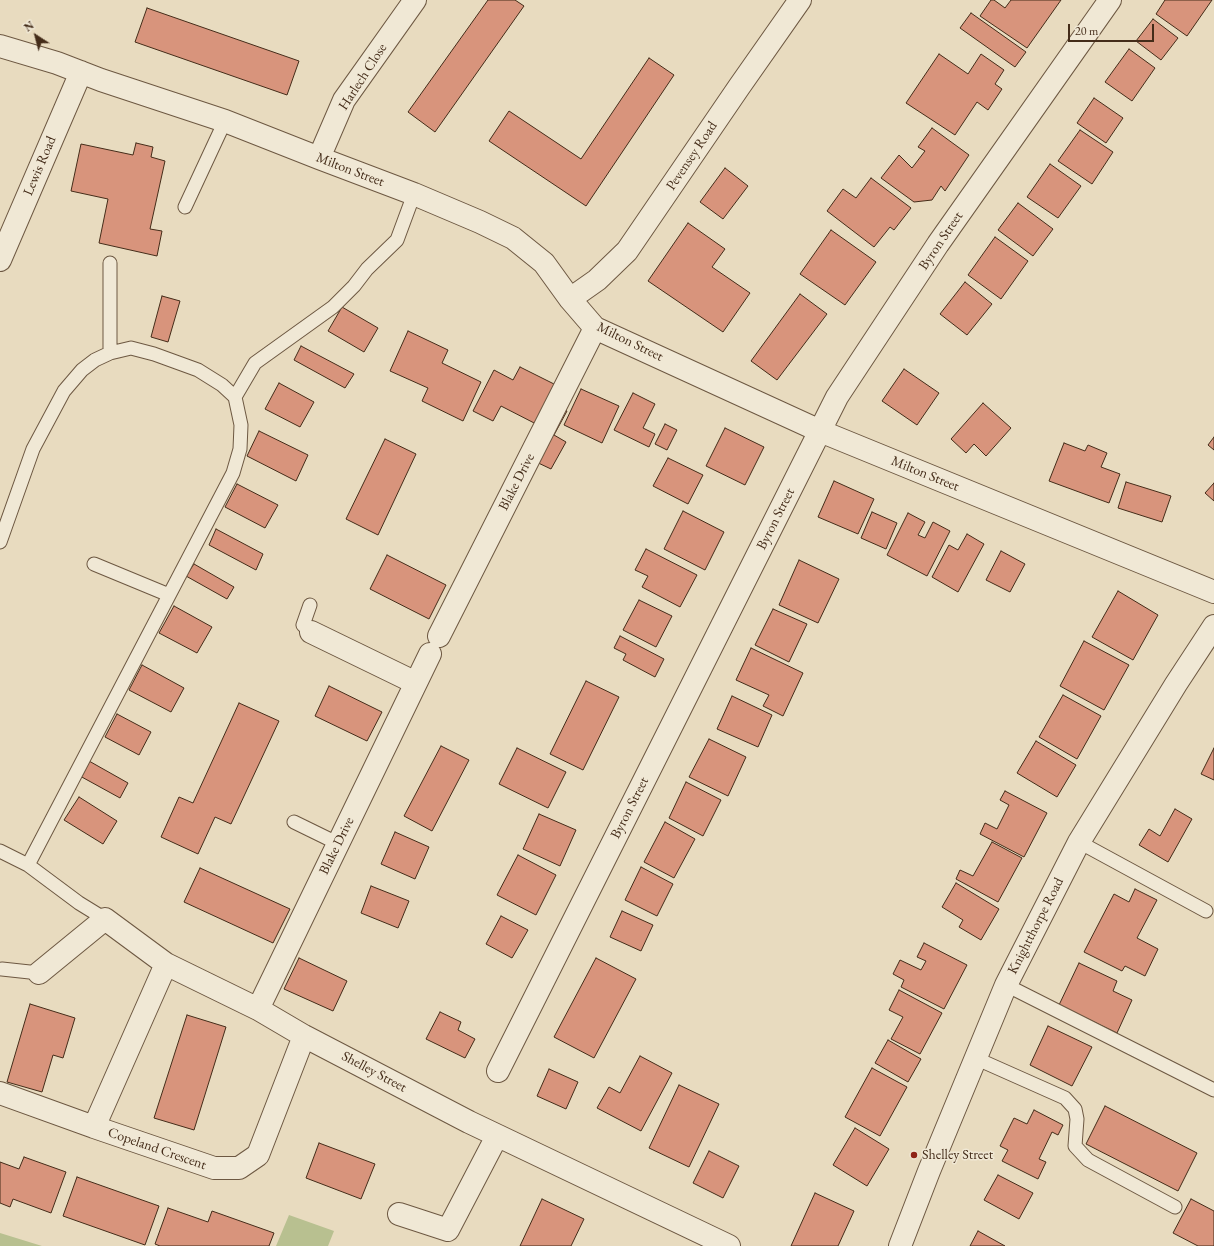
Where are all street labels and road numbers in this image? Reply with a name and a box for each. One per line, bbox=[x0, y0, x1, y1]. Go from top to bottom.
street label: Harlech Close bbox=[335, 40, 391, 114]
street label: Pevensey Road bbox=[663, 118, 721, 194]
street label: Lewis Road bbox=[20, 134, 60, 198]
street label: Milton Street bbox=[314, 149, 386, 191]
street label: Byron Street bbox=[915, 209, 967, 273]
street label: Milton Street bbox=[594, 319, 666, 365]
street label: Blake Drive bbox=[495, 451, 539, 513]
street label: Milton Street bbox=[889, 453, 961, 495]
street label: Byron Street bbox=[753, 485, 799, 553]
street label: Byron Street bbox=[607, 774, 653, 842]
street label: Blake Drive bbox=[316, 815, 358, 877]
street label: Knightthorpe Road bbox=[1004, 875, 1068, 977]
street label: Shelley Street bbox=[339, 1048, 409, 1096]
street label: Copeland Crescent bbox=[106, 1124, 208, 1174]

